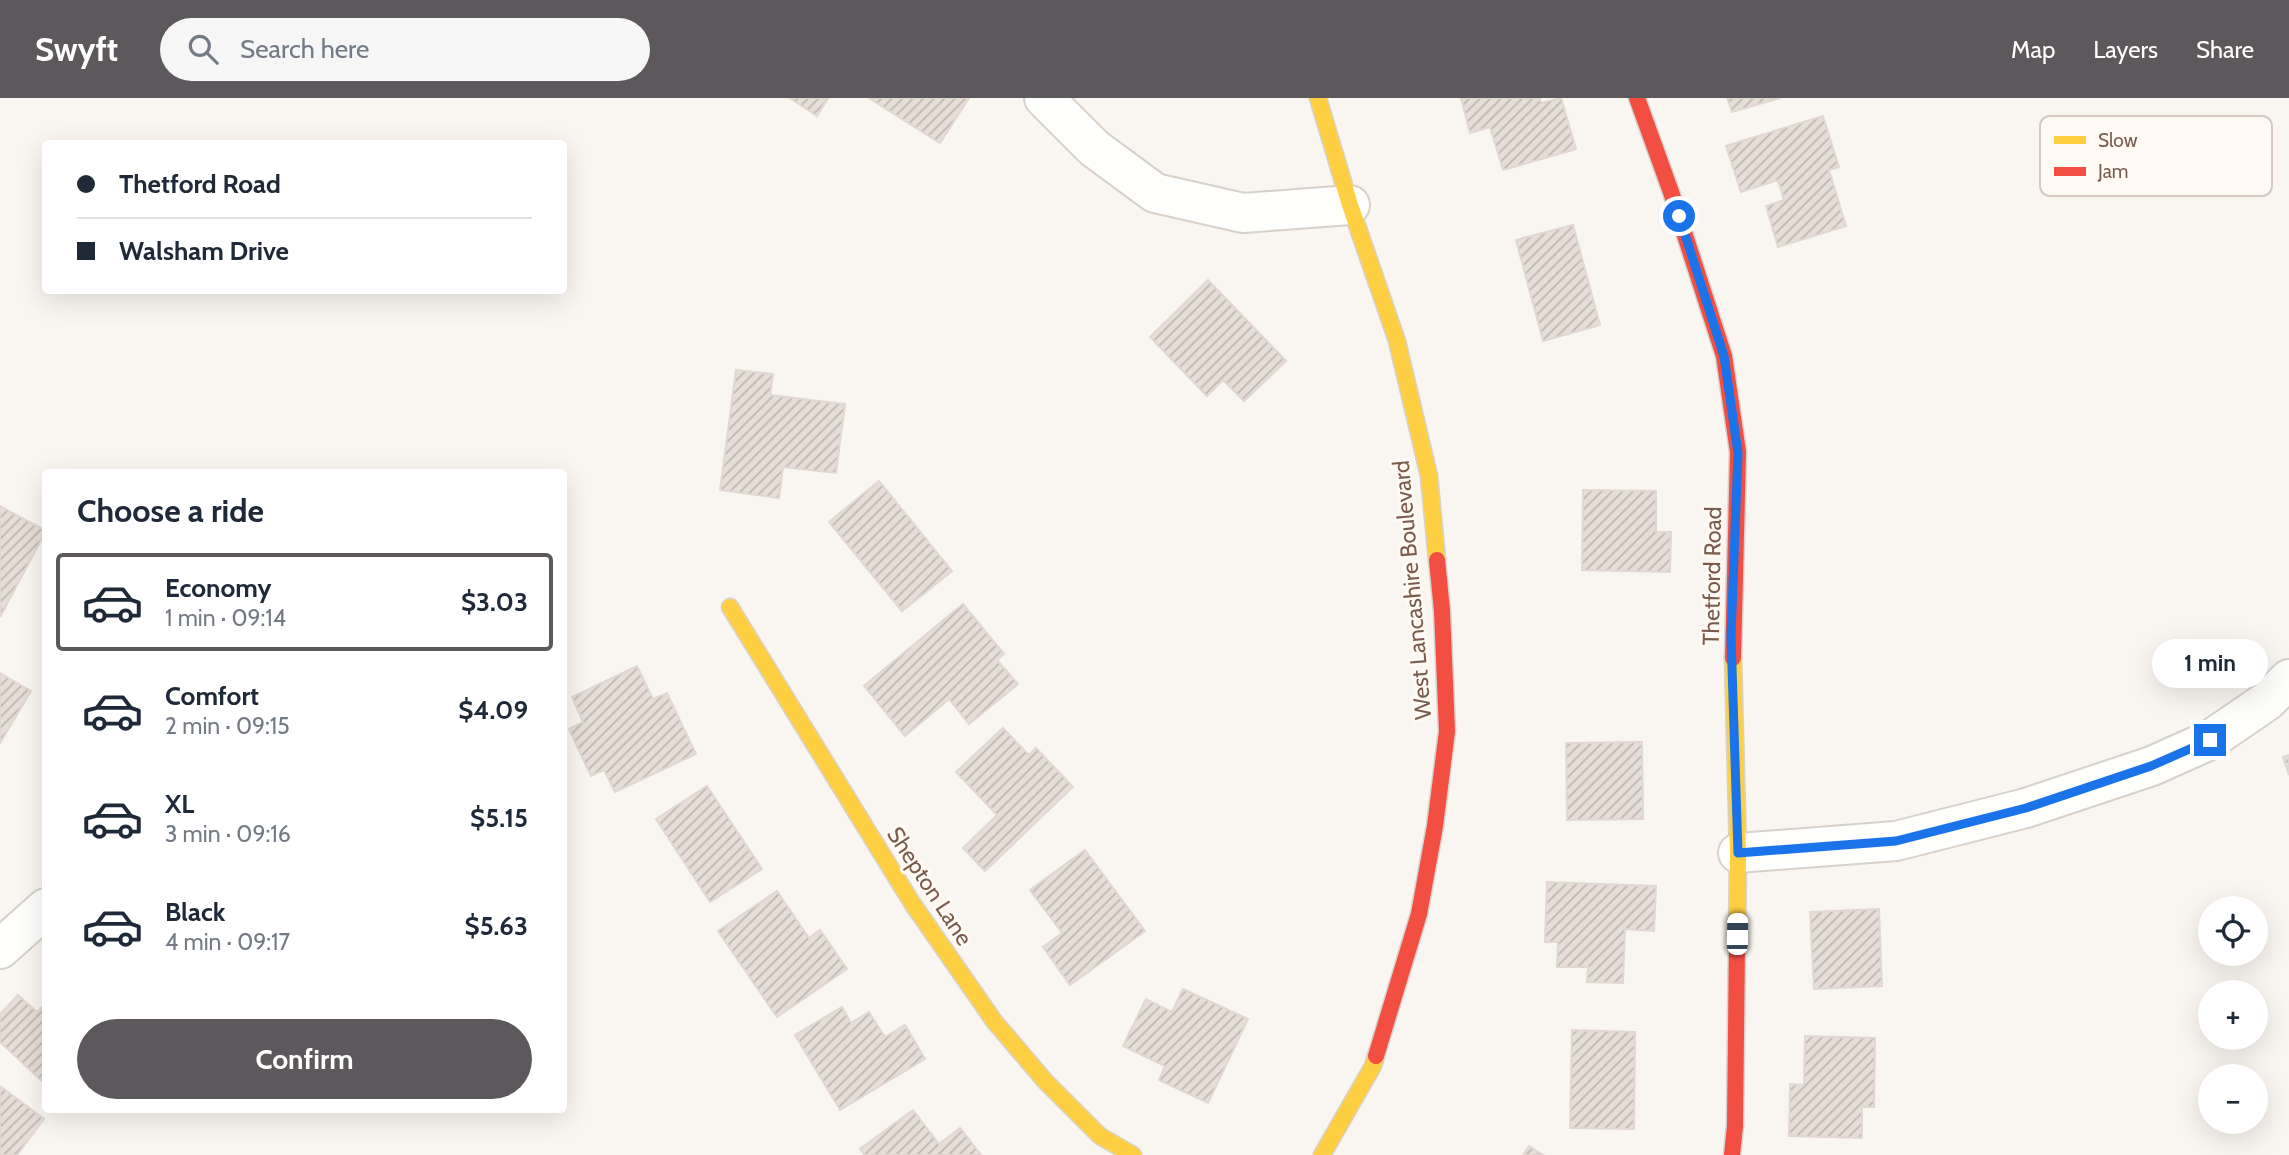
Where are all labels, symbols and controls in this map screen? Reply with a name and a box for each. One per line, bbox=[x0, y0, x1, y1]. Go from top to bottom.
search box bbox=[160, 18, 650, 81]
text: Swyft bbox=[35, 29, 118, 69]
icon: search bbox=[184, 30, 222, 68]
text: Search here bbox=[240, 33, 369, 65]
text: Map bbox=[2011, 35, 2055, 64]
text: Layers bbox=[2093, 35, 2158, 64]
text: Share bbox=[2196, 35, 2254, 64]
legend bbox=[2040, 116, 2272, 196]
text: Slow bbox=[2098, 129, 2138, 152]
text: Jam bbox=[2097, 160, 2128, 183]
text: Thetford Road bbox=[119, 168, 281, 200]
route start bbox=[1663, 200, 1695, 232]
text: Walsham Drive bbox=[119, 235, 289, 267]
street label: West Lancashire Boulevard bbox=[1387, 459, 1437, 721]
text: Choose a ride bbox=[77, 491, 264, 530]
street label: Thetford Road bbox=[1697, 506, 1727, 646]
icon: car bbox=[81, 571, 144, 634]
text: Economy bbox=[165, 572, 271, 604]
text: $3.03 bbox=[461, 586, 528, 618]
text: 1 min · 09:14 bbox=[165, 604, 286, 632]
callout: 1 min bbox=[2152, 638, 2268, 688]
text: 1 min bbox=[2184, 649, 2236, 677]
icon: car bbox=[81, 679, 144, 742]
text: Comfort bbox=[165, 680, 259, 712]
text: $4.09 bbox=[458, 694, 528, 726]
text: 2 min · 09:15 bbox=[165, 712, 290, 740]
route end bbox=[2194, 724, 2226, 756]
icon: car bbox=[81, 787, 144, 850]
text: XL bbox=[165, 788, 194, 820]
text: $5.15 bbox=[470, 802, 528, 834]
text: 3 min · 09:16 bbox=[165, 820, 291, 848]
street label: Shepton Lane bbox=[881, 821, 979, 951]
icon: car bbox=[81, 895, 144, 958]
text: Black bbox=[165, 896, 225, 928]
map controls bbox=[2198, 896, 2268, 1134]
button: locate bbox=[2198, 896, 2268, 966]
text: $5.63 bbox=[465, 910, 528, 942]
car bbox=[1727, 913, 1748, 955]
text: 4 min · 09:17 bbox=[165, 928, 290, 956]
button: + bbox=[2198, 980, 2268, 1050]
button: Confirm bbox=[77, 1019, 532, 1099]
button: − bbox=[2198, 1064, 2268, 1134]

